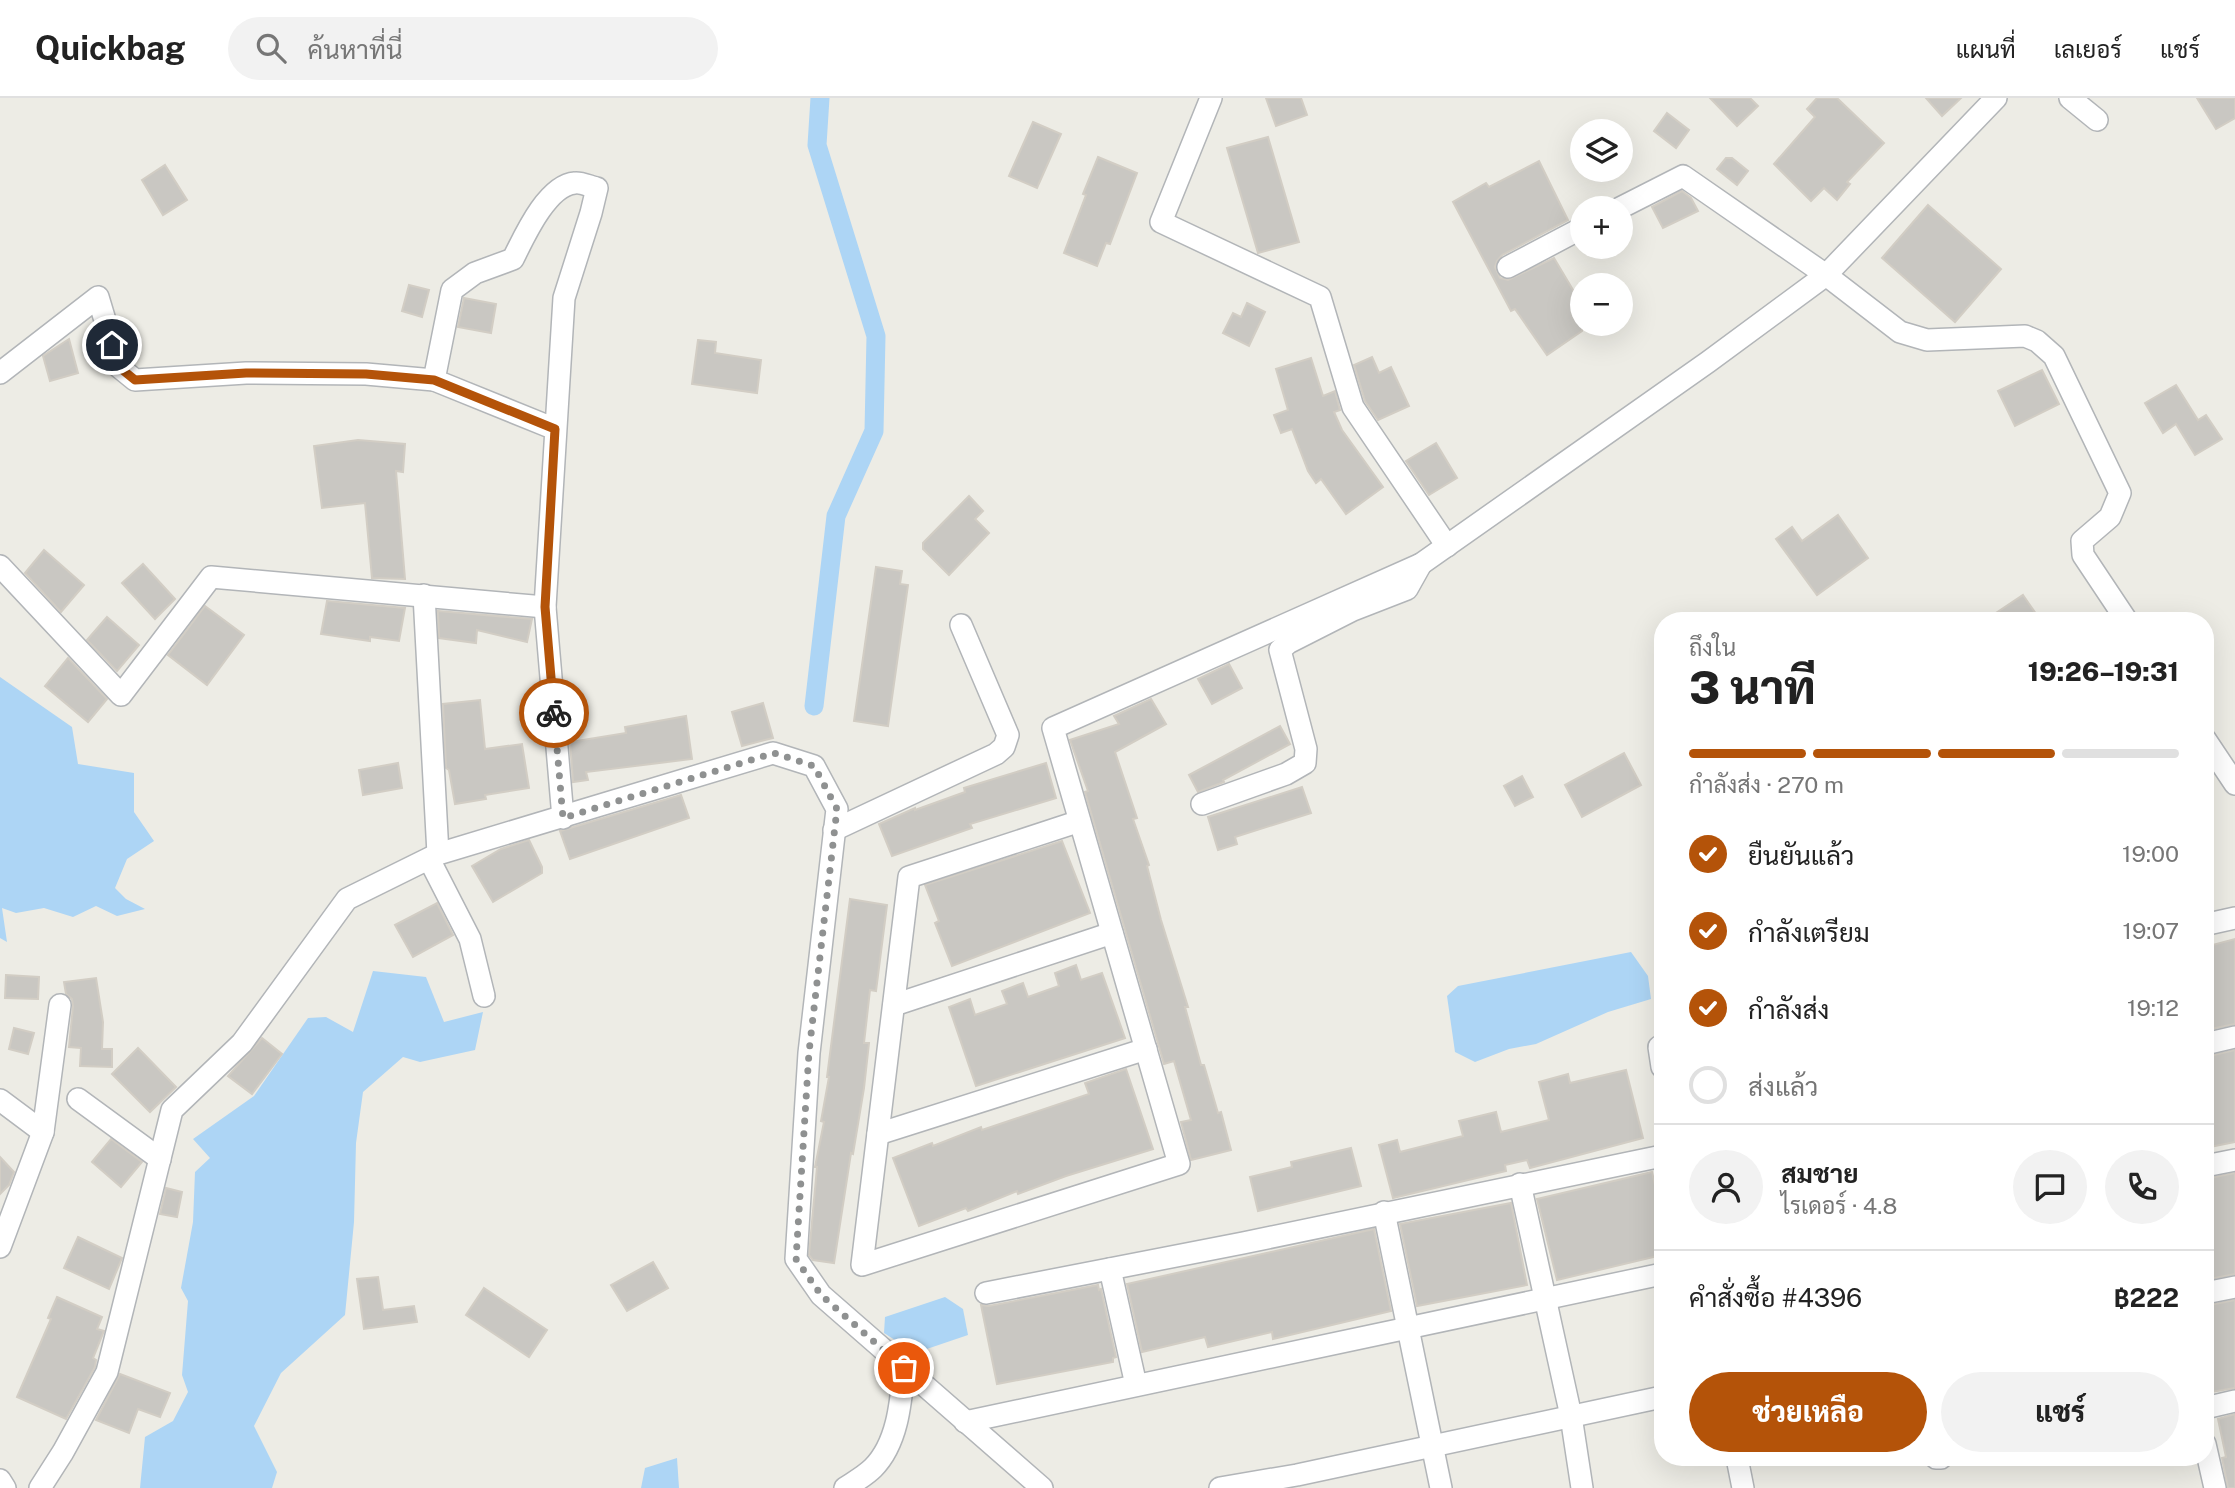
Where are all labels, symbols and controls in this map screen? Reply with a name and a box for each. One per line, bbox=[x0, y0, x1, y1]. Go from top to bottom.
search box bbox=[228, 17, 718, 80]
text: Quickbag bbox=[35, 29, 186, 67]
icon: search bbox=[252, 29, 290, 67]
text: ค้นหาที่นี่ bbox=[308, 34, 403, 65]
text: แผนที่ bbox=[1956, 35, 2016, 63]
text: เลเยอร์ bbox=[2054, 35, 2122, 63]
text: แชร์ bbox=[2160, 35, 2200, 63]
map controls bbox=[1570, 119, 1633, 336]
button: layers bbox=[1570, 119, 1633, 182]
button: + bbox=[1570, 196, 1633, 259]
button: − bbox=[1570, 273, 1633, 336]
pin bbox=[82, 315, 142, 375]
icon: home bbox=[93, 326, 131, 364]
text: ถึงใน bbox=[1689, 634, 1736, 661]
text: 19:26–19:31 bbox=[2028, 656, 2179, 687]
text: 3 นาที bbox=[1689, 660, 1816, 714]
courier bbox=[519, 678, 589, 748]
icon: bike bbox=[535, 694, 573, 732]
text: กำลังส่ง · 270 m bbox=[1689, 771, 1844, 798]
icon: check bbox=[1689, 835, 1727, 873]
text: ยืนยันแล้ว bbox=[1748, 840, 1854, 871]
text: 19:00 bbox=[2122, 840, 2179, 867]
icon: check bbox=[1689, 912, 1727, 950]
text: กำลังเตรียม bbox=[1748, 917, 1870, 948]
text: 19:07 bbox=[2123, 917, 2179, 944]
icon: check bbox=[1689, 989, 1727, 1027]
text: กำลังส่ง bbox=[1748, 994, 1829, 1025]
text: 19:12 bbox=[2127, 994, 2179, 1021]
text: ส่งแล้ว bbox=[1748, 1071, 1818, 1102]
button: person bbox=[1689, 1150, 1763, 1224]
button: chat bbox=[2013, 1150, 2087, 1224]
button: phone bbox=[2105, 1150, 2179, 1224]
text: สมชาย bbox=[1781, 1158, 1858, 1189]
text: ไรเดอร์ · 4.8 bbox=[1781, 1192, 1897, 1219]
text: คำสั่งซื้อ #4396 bbox=[1689, 1282, 1862, 1313]
text: ฿222 bbox=[2114, 1282, 2179, 1313]
pin bbox=[874, 1338, 934, 1398]
icon: bag bbox=[885, 1349, 923, 1387]
button: ช่วยเหลือ bbox=[1689, 1372, 1927, 1452]
button: แชร์ bbox=[1941, 1372, 2179, 1452]

